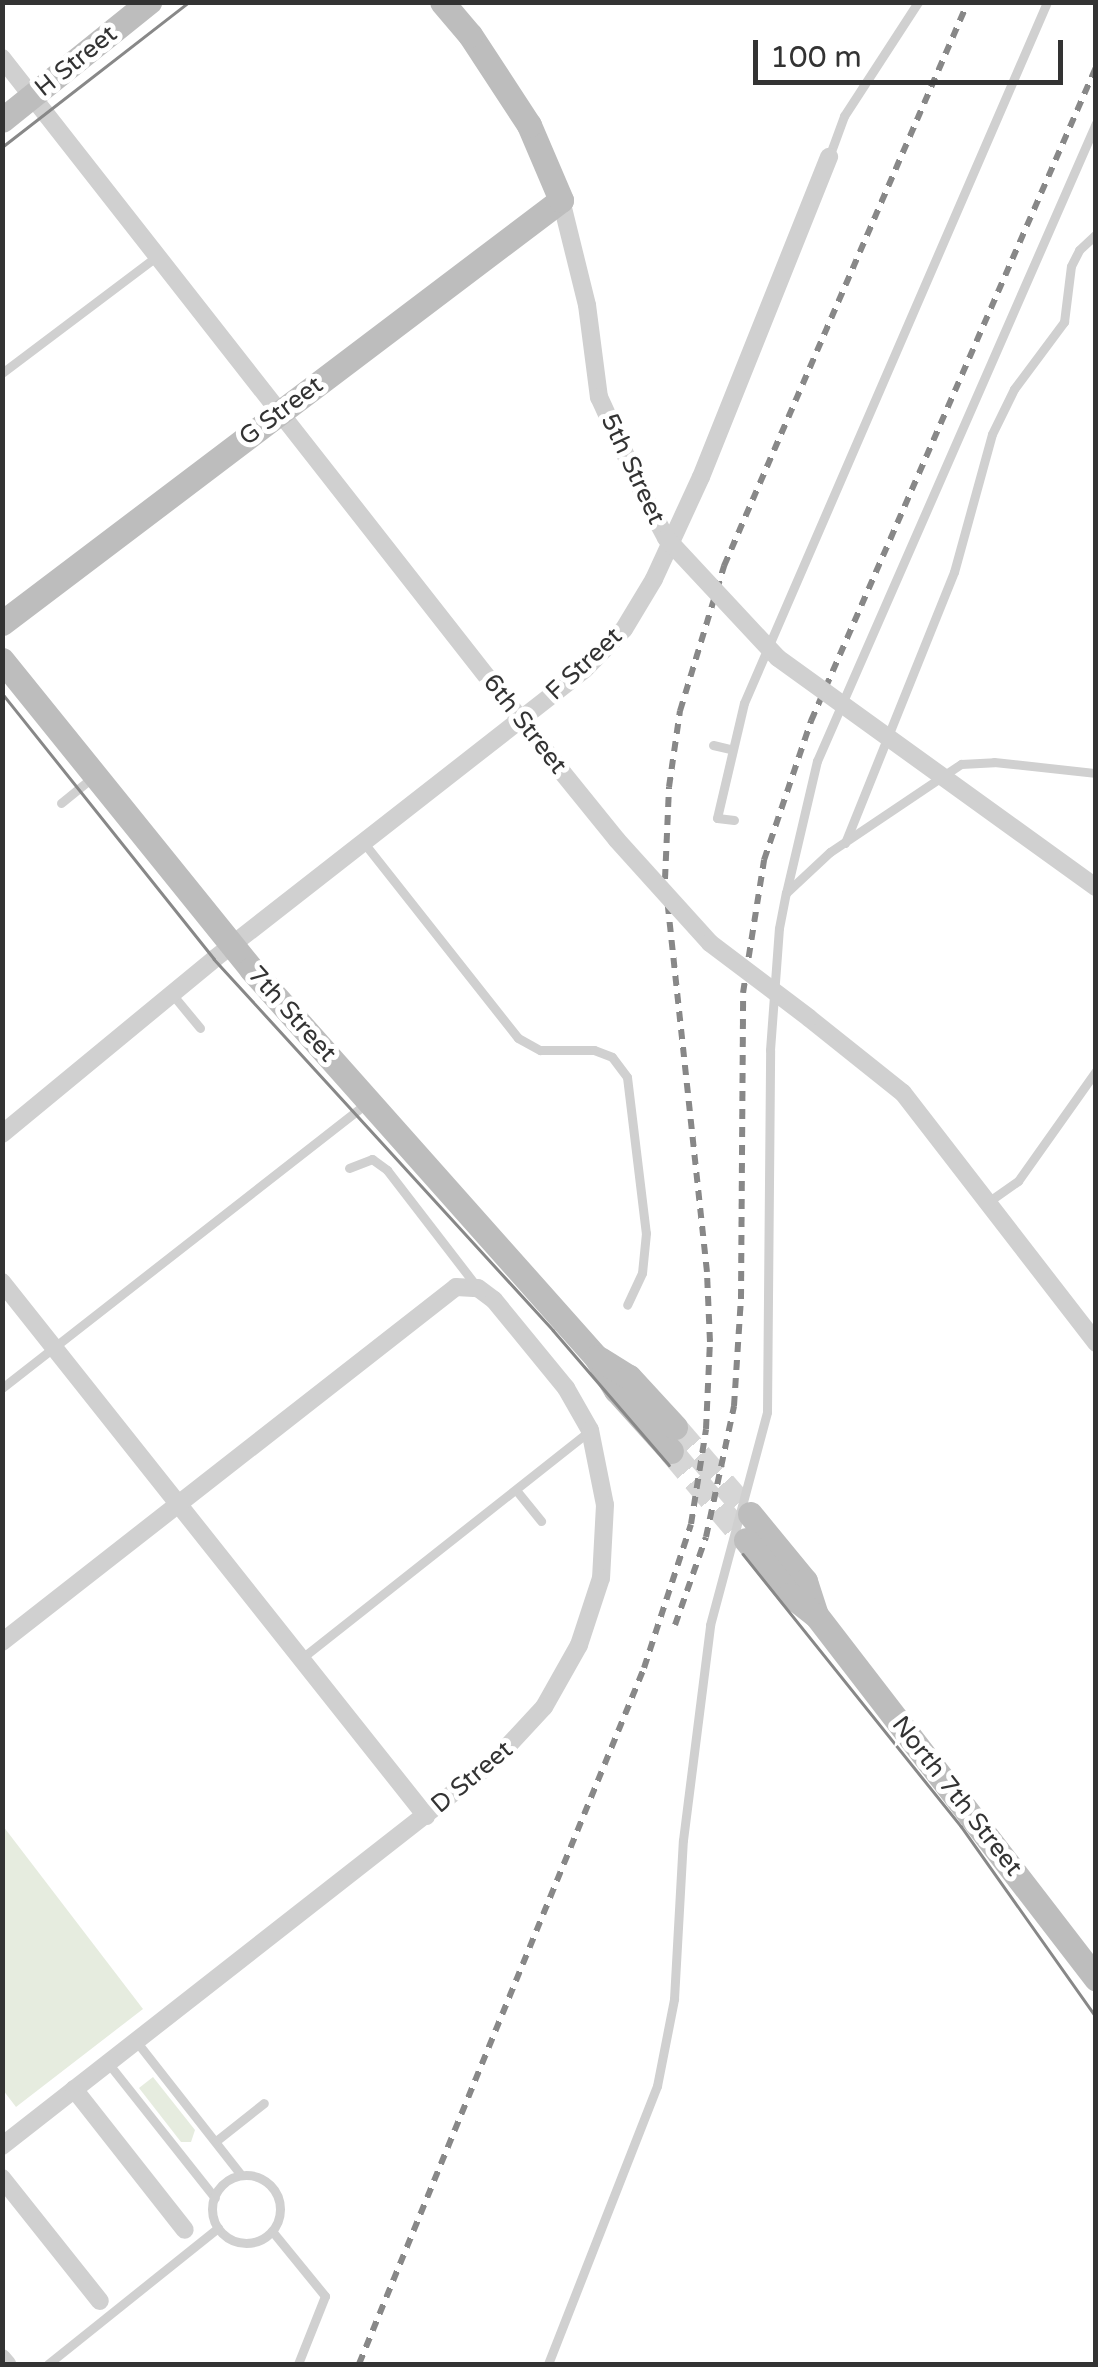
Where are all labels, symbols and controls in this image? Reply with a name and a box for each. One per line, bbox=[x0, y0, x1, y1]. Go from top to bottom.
street label: H Street bbox=[29, 19, 123, 103]
scale bar bbox=[758, 20, 1068, 82]
text: 100 m bbox=[770, 39, 862, 76]
street label: G Street bbox=[233, 370, 329, 452]
street label: 5th Street bbox=[594, 409, 672, 529]
street label: F Street bbox=[540, 621, 628, 707]
street label: 6th Street bbox=[477, 668, 573, 780]
street label: 7th Street bbox=[241, 960, 343, 1068]
street label: North 7th Street bbox=[885, 1710, 1029, 1882]
street label: D Street bbox=[425, 1734, 519, 1820]

